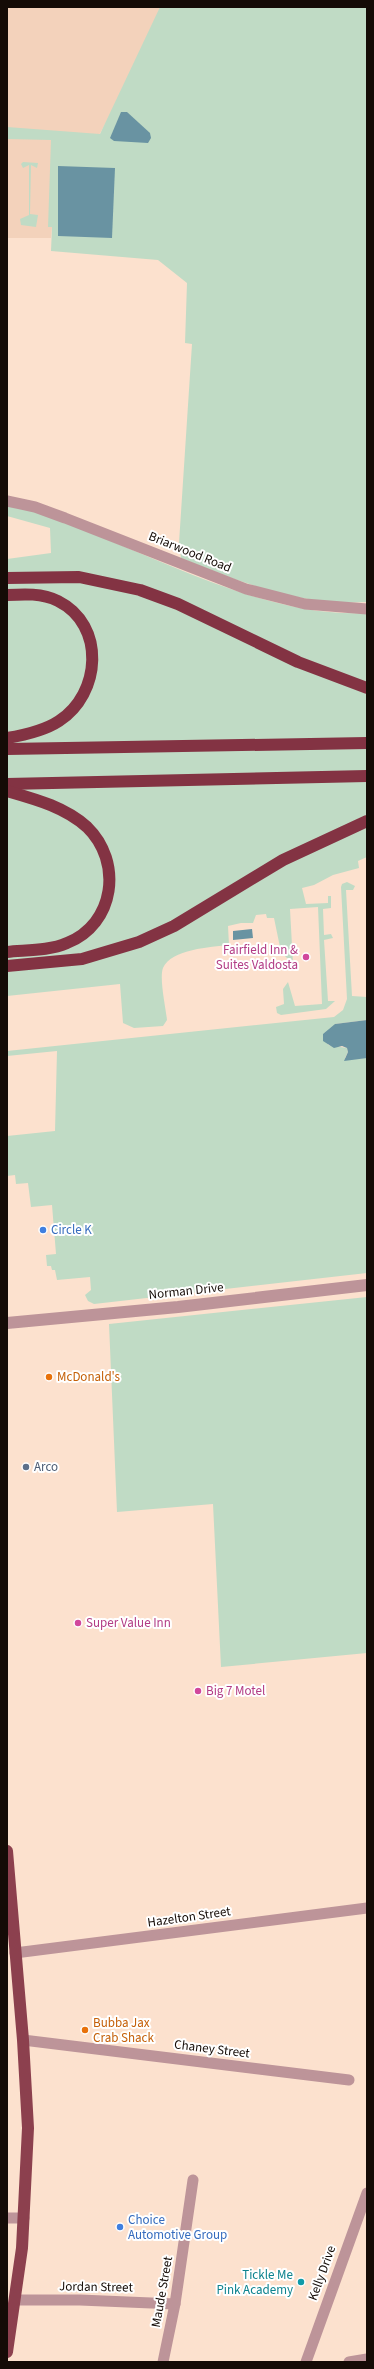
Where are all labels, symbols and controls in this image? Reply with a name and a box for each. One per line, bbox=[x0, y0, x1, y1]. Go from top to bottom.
street label: Briarwood Road bbox=[146, 527, 234, 577]
place label: Fairfield Inn & Suites Valdosta bbox=[216, 941, 298, 974]
marker: Fairfield Inn & Suites Valdosta bbox=[301, 952, 311, 962]
place label: Circle K bbox=[51, 1221, 92, 1239]
marker: Circle K bbox=[38, 1225, 48, 1235]
street label: Norman Drive bbox=[148, 1278, 224, 1304]
place label: McDonald's bbox=[57, 1368, 121, 1386]
marker: McDonald's bbox=[44, 1372, 54, 1382]
place label: Arco bbox=[34, 1458, 58, 1476]
marker: Arco bbox=[21, 1462, 31, 1472]
place label: Super Value Inn bbox=[86, 1614, 171, 1632]
marker: Super Value Inn bbox=[73, 1618, 83, 1628]
place label: Big 7 Motel bbox=[206, 1682, 265, 1700]
marker: Big 7 Motel bbox=[193, 1686, 203, 1696]
street label: Hazelton Street bbox=[146, 1902, 232, 1932]
place label: Bubba Jax Crab Shack bbox=[93, 2014, 154, 2047]
marker: Bubba Jax Crab Shack bbox=[80, 2025, 90, 2035]
street label: Chaney Street bbox=[173, 2035, 251, 2063]
place label: Choice Automotive Group bbox=[128, 2211, 227, 2244]
marker: Choice Automotive Group bbox=[115, 2222, 125, 2232]
street label: Kelly Drive bbox=[304, 2243, 340, 2303]
street label: Maude Street bbox=[147, 2254, 177, 2329]
place label: Tickle Me Pink Academy bbox=[216, 2266, 293, 2299]
street label: Jordan Street bbox=[59, 2277, 134, 2297]
marker: Tickle Me Pink Academy bbox=[296, 2277, 306, 2287]

